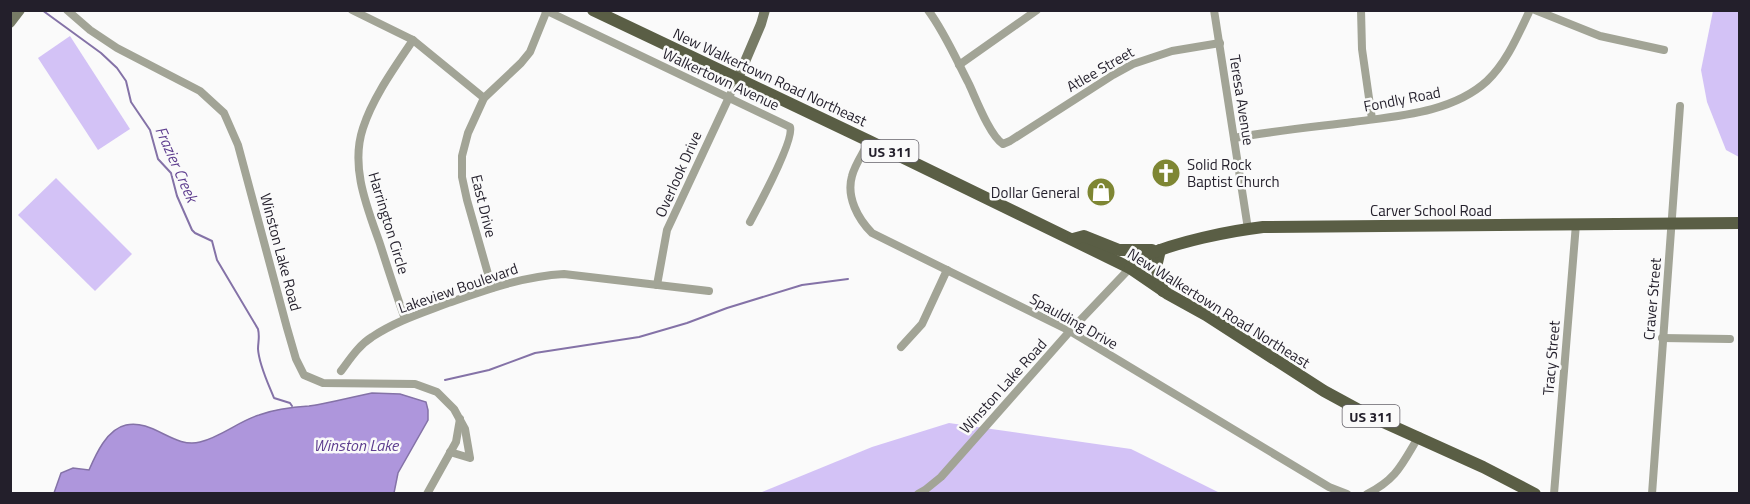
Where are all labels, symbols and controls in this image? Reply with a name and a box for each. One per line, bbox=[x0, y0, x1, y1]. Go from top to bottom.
street label: New Walkertown Road Northeast bbox=[669, 22, 871, 132]
street label: Atlee Street bbox=[1062, 40, 1139, 98]
street label: Walkertown Avenue bbox=[659, 42, 783, 116]
street label: Teresa Avenue bbox=[1223, 53, 1261, 147]
street label: Fondly Road bbox=[1362, 80, 1442, 118]
water label: Frazier Creek bbox=[150, 122, 205, 208]
street label: Overlook Drive bbox=[649, 127, 707, 221]
road number: US 311 bbox=[862, 140, 918, 162]
place label: Solid Rock Baptist Church bbox=[1187, 153, 1280, 193]
church icon: Solid Rock Baptist Church bbox=[1150, 157, 1182, 189]
street label: Harrington Circle bbox=[363, 169, 415, 277]
street label: East Drive bbox=[465, 172, 503, 240]
shop icon: Dollar General bbox=[1085, 176, 1117, 208]
place label: Dollar General bbox=[991, 181, 1080, 204]
street label: Winston Lake Road bbox=[254, 190, 308, 314]
street label: Carver School Road bbox=[1370, 199, 1492, 222]
street label: New Walkertown Road Northeast bbox=[1123, 242, 1315, 374]
street label: Craver Street bbox=[1637, 256, 1667, 341]
street label: Lakeview Boulevard bbox=[395, 257, 521, 319]
street label: Spaulding Drive bbox=[1026, 287, 1122, 355]
street label: Tracy Street bbox=[1536, 319, 1566, 396]
street label: Winston Lake Road bbox=[954, 333, 1052, 439]
road number: US 311 bbox=[1342, 405, 1400, 427]
water label: Winston Lake bbox=[314, 433, 400, 457]

